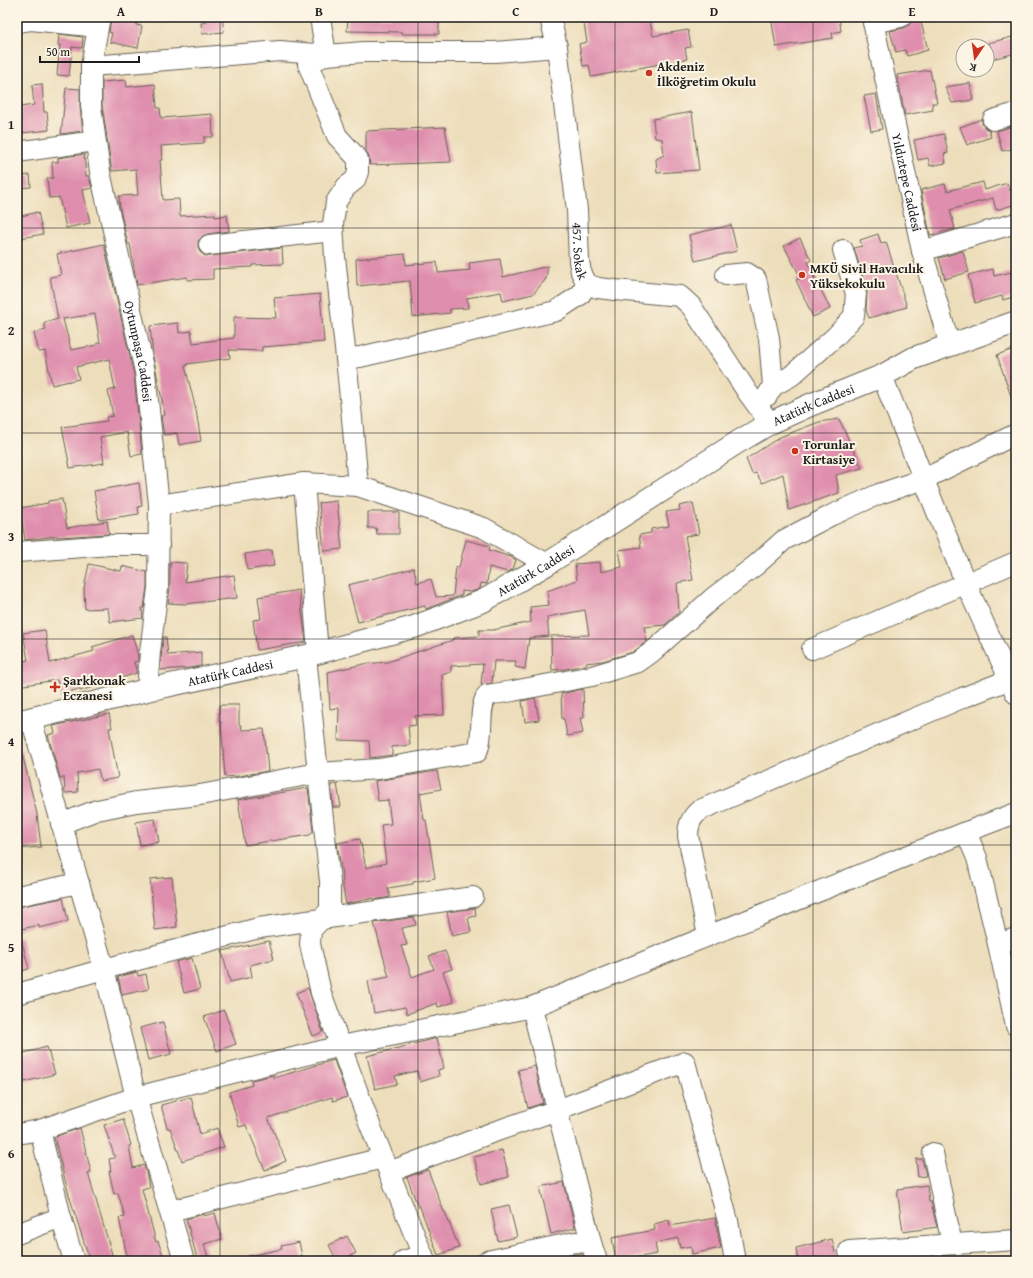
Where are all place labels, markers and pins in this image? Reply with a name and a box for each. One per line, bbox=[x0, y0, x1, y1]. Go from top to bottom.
place label: Akdeniz İlköğretim Okulu bbox=[657, 57, 757, 91]
marker: Akdeniz İlköğretim Okulu bbox=[644, 68, 654, 78]
place label: MKÜ Sivil Havacılık Yüksekokulu bbox=[810, 259, 924, 293]
marker: MKÜ Sivil Havacılık Yüksekokulu bbox=[797, 270, 807, 280]
place label: Torunlar Kirtasiye bbox=[803, 435, 855, 469]
marker: Torunlar Kirtasiye bbox=[790, 446, 800, 456]
place label: Şarkkonak Eczanesi bbox=[63, 671, 126, 705]
marker: Şarkkonak Eczanesi bbox=[50, 682, 60, 692]

